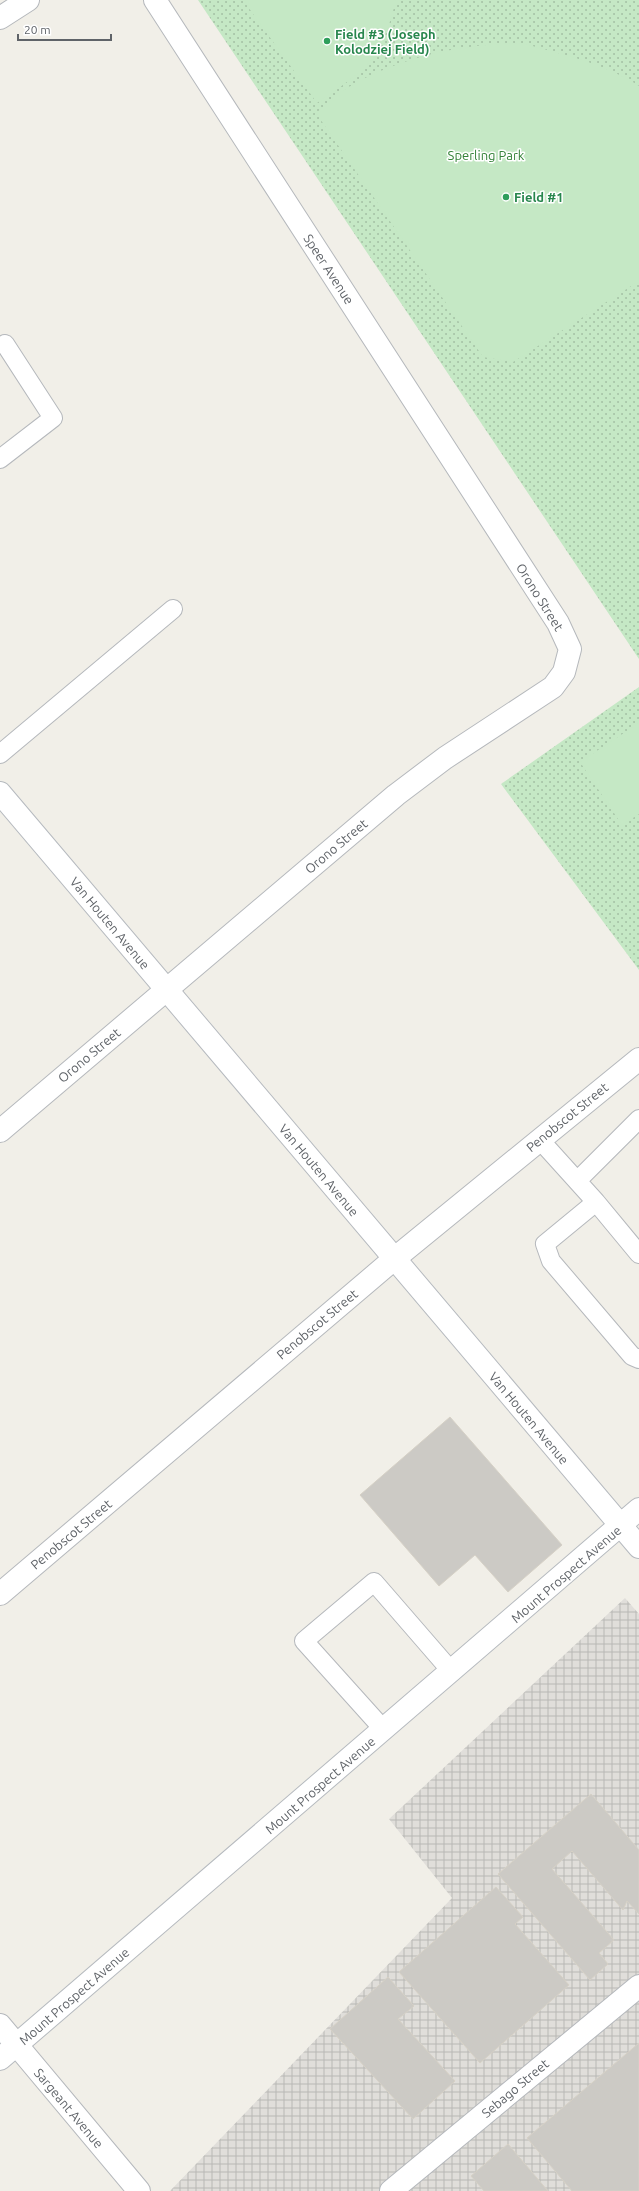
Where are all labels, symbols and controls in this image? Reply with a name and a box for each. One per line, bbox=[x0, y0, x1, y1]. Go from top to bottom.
scale bar bbox=[18, 16, 111, 42]
text: 20 m bbox=[24, 23, 51, 36]
place label: Field #3 (Joseph Kolodziej Field) bbox=[335, 27, 436, 57]
marker: Field #3 (Joseph Kolodziej Field) bbox=[322, 36, 332, 46]
park label: Sperling Park bbox=[448, 148, 525, 162]
place label: Field #1 bbox=[514, 190, 564, 204]
marker: Field #1 bbox=[501, 192, 511, 202]
street label: Speer Avenue bbox=[301, 231, 357, 307]
street label: Orono Street bbox=[514, 561, 566, 633]
street label: Orono Street bbox=[302, 816, 370, 876]
street label: Van Houten Avenue bbox=[67, 874, 153, 972]
street label: Orono Street bbox=[55, 1025, 123, 1085]
street label: Penobscot Street bbox=[523, 1080, 611, 1154]
street label: Van Houten Avenue bbox=[276, 1121, 362, 1219]
street label: Penobscot Street bbox=[274, 1286, 360, 1362]
street label: Van Houten Avenue bbox=[486, 1369, 572, 1467]
street label: Penobscot Street bbox=[28, 1496, 114, 1572]
street label: Mount Prospect Avenue bbox=[508, 1523, 624, 1625]
street label: Mount Prospect Avenue bbox=[262, 1734, 378, 1836]
street label: Mount Prospect Avenue bbox=[16, 1945, 132, 2047]
street label: Sebago Street bbox=[479, 2056, 551, 2120]
street label: Sargeant Avenue bbox=[32, 2066, 106, 2150]

